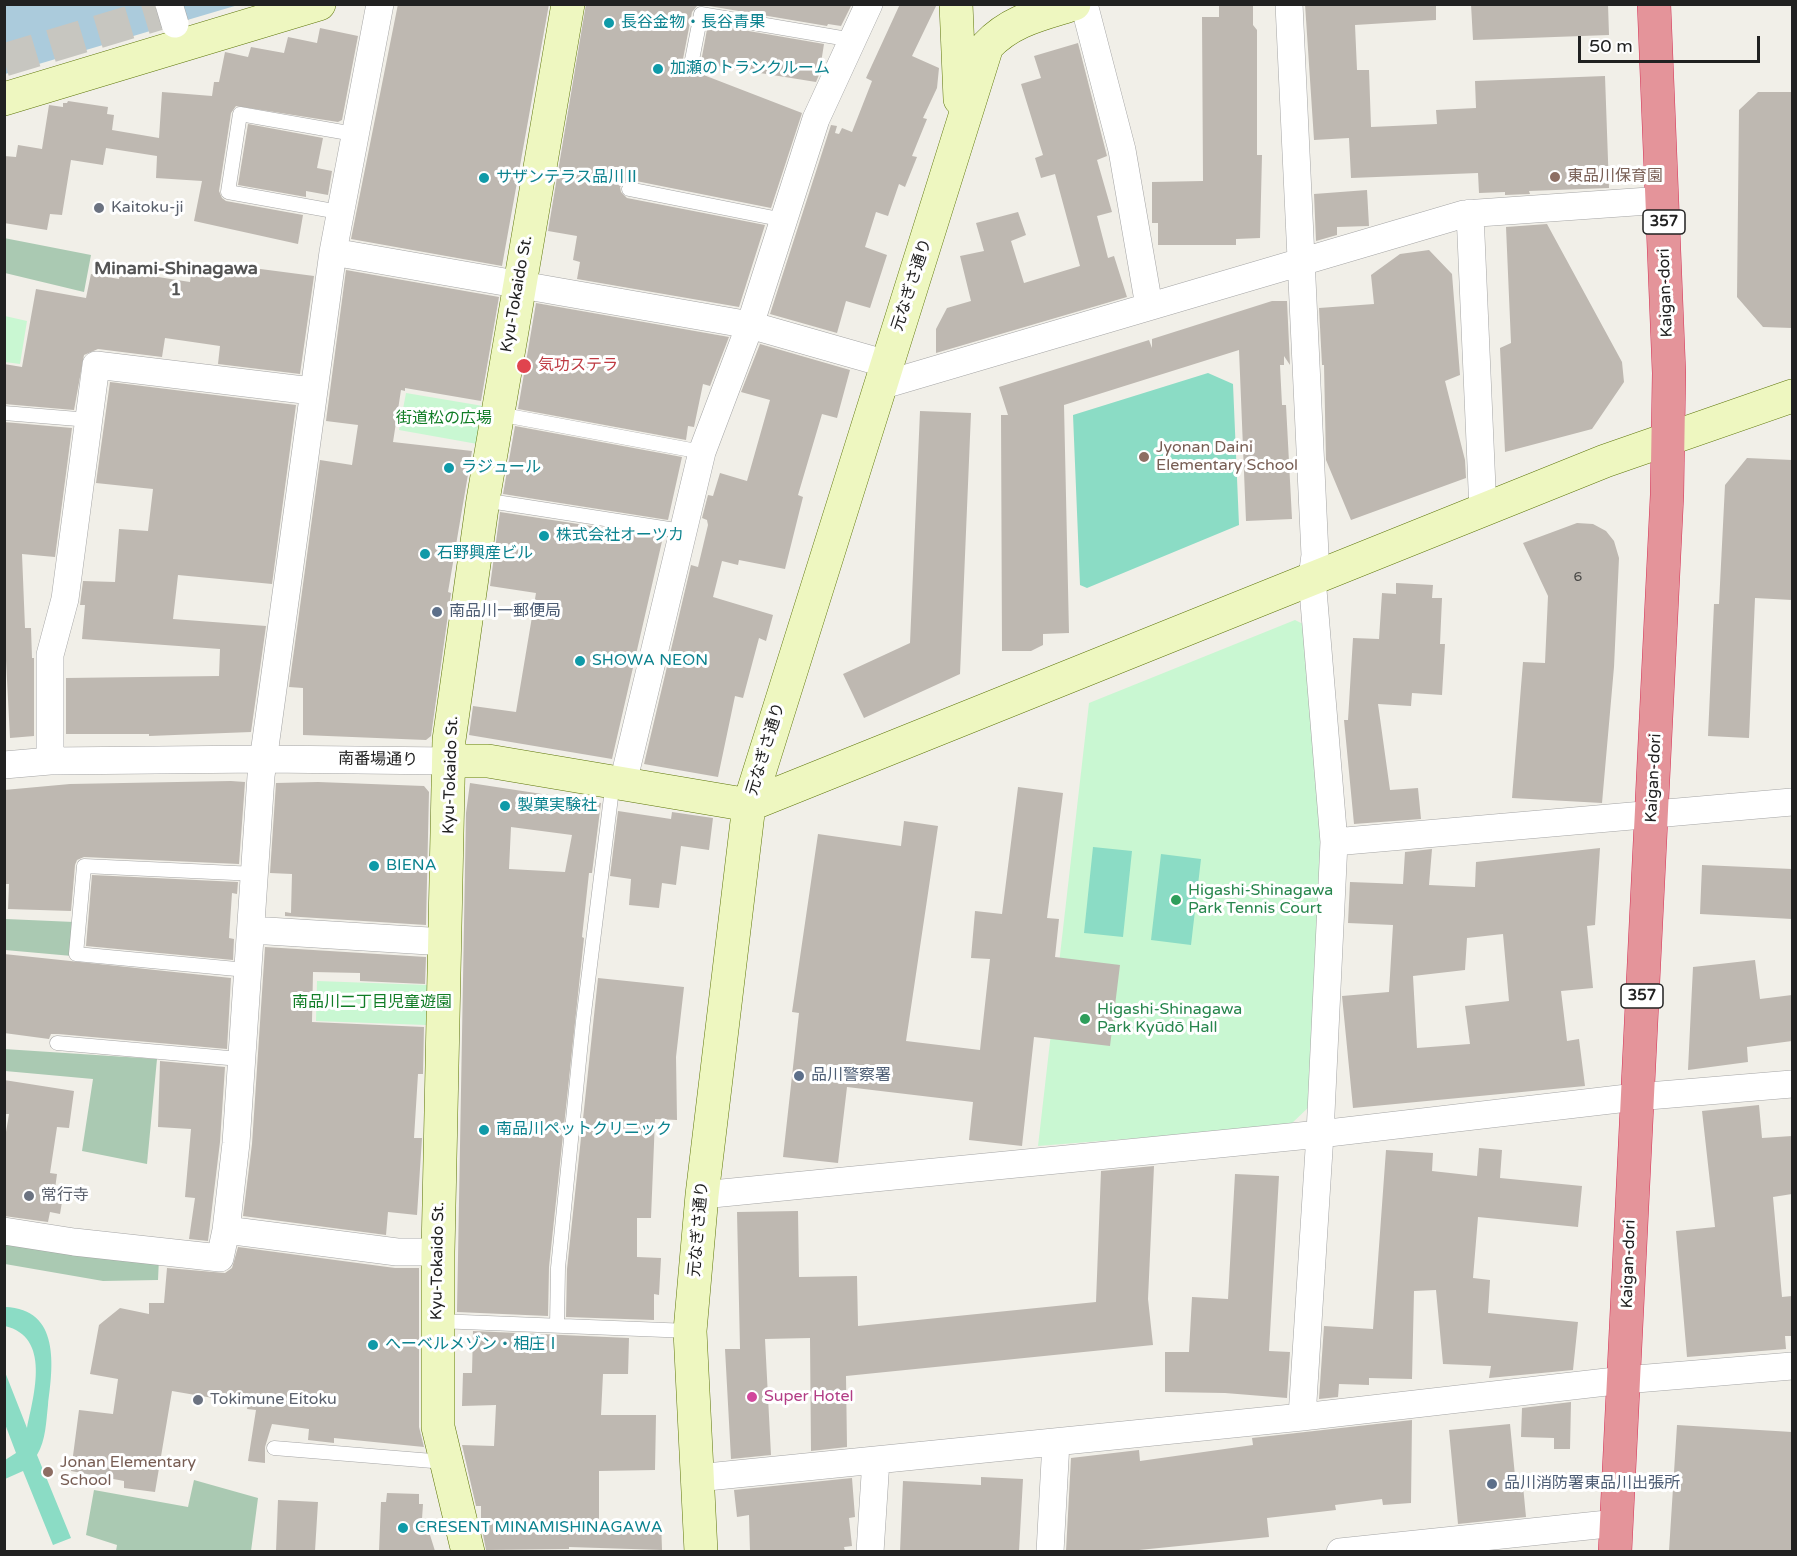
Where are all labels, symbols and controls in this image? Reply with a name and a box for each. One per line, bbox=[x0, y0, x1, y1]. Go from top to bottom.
place label: 長谷金物・長谷青果 bbox=[621, 13, 765, 33]
marker: 長谷金物・長谷青果 bbox=[602, 16, 616, 30]
scale bar bbox=[1581, 24, 1762, 62]
text: 50 m bbox=[1589, 35, 1633, 57]
place label: 加瀬のトランクルーム bbox=[670, 59, 830, 79]
marker: 加瀬のトランクルーム bbox=[651, 62, 665, 76]
place label: 東品川保育園 bbox=[1567, 167, 1663, 187]
place label: サザンテラス品川Ⅱ bbox=[496, 168, 640, 188]
marker: 東品川保育園 bbox=[1548, 170, 1562, 184]
marker: サザンテラス品川Ⅱ bbox=[477, 171, 491, 185]
place label: Kaitoku-ji bbox=[111, 198, 183, 218]
marker: Kaitoku-ji bbox=[92, 201, 106, 215]
road number: 357 bbox=[1643, 210, 1685, 234]
street label: Kyu-Tokaido St. bbox=[497, 234, 537, 354]
street label: 元なぎさ通り bbox=[888, 236, 936, 334]
street label: Kaigan-dori bbox=[1655, 248, 1677, 338]
district label: Minami-Shinagawa 1 bbox=[94, 258, 258, 300]
place label: 気功ステラ bbox=[538, 356, 618, 376]
marker: 気功ステラ bbox=[515, 357, 533, 375]
park label: 街道松の広場 bbox=[396, 409, 492, 429]
place label: Jyonan Daini Elementary School bbox=[1156, 438, 1298, 476]
marker: Jyonan Daini Elementary School bbox=[1137, 450, 1151, 464]
place label: ラジュール bbox=[461, 458, 541, 478]
marker: ラジュール bbox=[442, 461, 456, 475]
place label: 株式会社オーツカ bbox=[556, 526, 684, 546]
marker: 株式会社オーツカ bbox=[537, 529, 551, 543]
place label: 石野興産ビル bbox=[437, 544, 533, 564]
marker: 石野興産ビル bbox=[418, 547, 432, 561]
house number: 6 bbox=[1574, 569, 1582, 585]
place label: 南品川一郵便局 bbox=[449, 602, 561, 622]
marker: 南品川一郵便局 bbox=[430, 605, 444, 619]
place label: SHOWA NEON bbox=[592, 651, 708, 671]
marker: SHOWA NEON bbox=[573, 654, 587, 668]
street label: 元なぎさ通り bbox=[743, 700, 789, 798]
street label: Kyu-Tokaido St. bbox=[439, 716, 463, 834]
street label: Kaigan-dori bbox=[1642, 733, 1666, 823]
street label: 南番場通り bbox=[338, 750, 418, 770]
place label: 製菓実験社 bbox=[517, 796, 597, 816]
marker: 製菓実験社 bbox=[498, 799, 512, 813]
place label: BIENA bbox=[386, 856, 437, 876]
marker: BIENA bbox=[367, 859, 381, 873]
place label: Higashi-Shinagawa Park Tennis Court bbox=[1188, 881, 1333, 919]
marker: Higashi-Shinagawa Park Tennis Court bbox=[1169, 893, 1183, 907]
road number: 357 bbox=[1621, 984, 1663, 1008]
park label: 南品川二丁目児童遊園 bbox=[292, 993, 452, 1013]
place label: Higashi-Shinagawa Park Kyūdō Hall bbox=[1097, 1000, 1242, 1038]
marker: Higashi-Shinagawa Park Kyūdō Hall bbox=[1078, 1012, 1092, 1026]
place label: 品川警察署 bbox=[811, 1066, 891, 1086]
marker: 品川警察署 bbox=[792, 1069, 806, 1083]
place label: 南品川ペットクリニック bbox=[496, 1120, 672, 1140]
marker: 南品川ペットクリニック bbox=[477, 1123, 491, 1137]
street label: 元なぎさ通り bbox=[685, 1180, 713, 1278]
place label: 常行寺 bbox=[41, 1186, 89, 1206]
marker: 常行寺 bbox=[22, 1189, 36, 1203]
street label: Kyu-Tokaido St. bbox=[427, 1202, 449, 1320]
street label: Kaigan-dori bbox=[1618, 1219, 1640, 1309]
place label: へーベルメゾン・相庄Ⅰ bbox=[385, 1335, 561, 1355]
marker: へーベルメゾン・相庄Ⅰ bbox=[366, 1338, 380, 1352]
place label: Super Hotel bbox=[764, 1387, 853, 1407]
place label: Tokimune Eitoku bbox=[210, 1390, 337, 1410]
marker: Super Hotel bbox=[745, 1390, 759, 1404]
marker: Tokimune Eitoku bbox=[191, 1393, 205, 1407]
place label: Jonan Elementary School bbox=[60, 1453, 196, 1491]
marker: Jonan Elementary School bbox=[41, 1465, 55, 1479]
place label: 品川消防署東品川出張所 bbox=[1504, 1474, 1680, 1494]
marker: 品川消防署東品川出張所 bbox=[1485, 1477, 1499, 1491]
place label: CRESENT MINAMISHINAGAWA bbox=[415, 1518, 663, 1538]
marker: CRESENT MINAMISHINAGAWA bbox=[396, 1521, 410, 1535]

